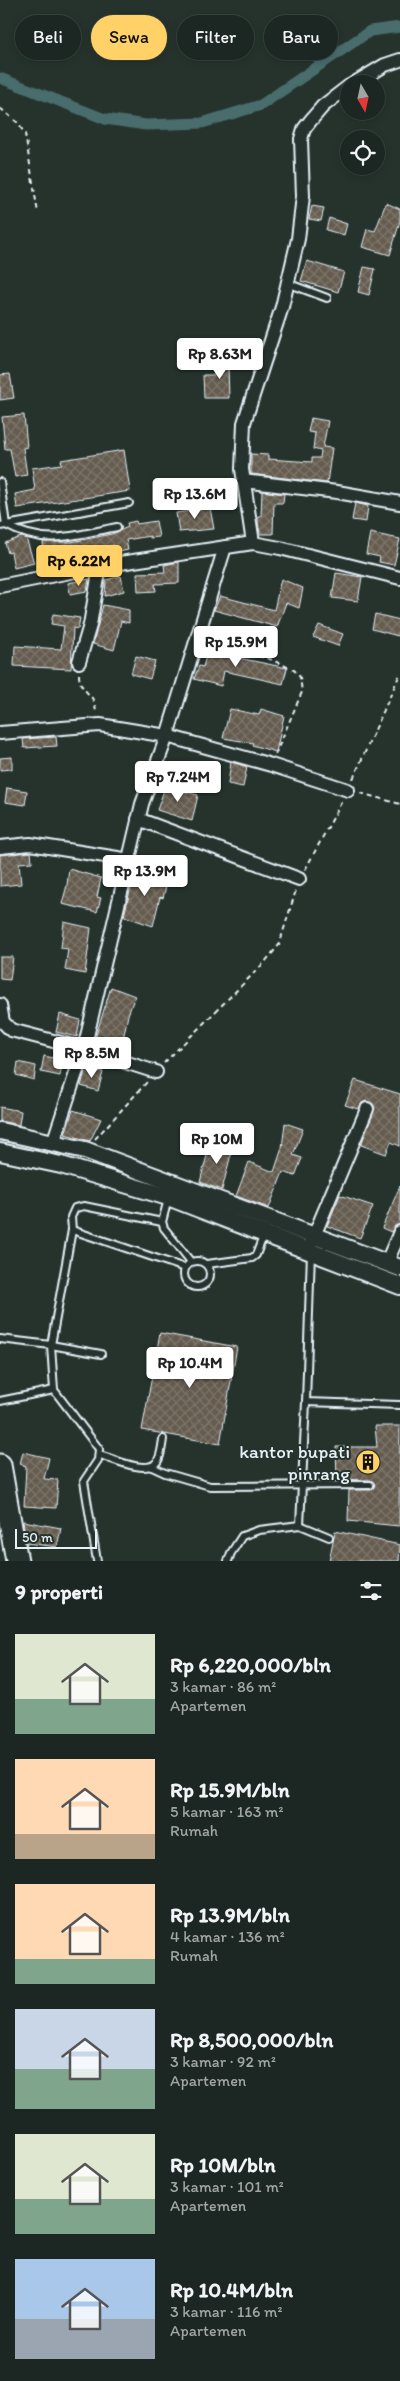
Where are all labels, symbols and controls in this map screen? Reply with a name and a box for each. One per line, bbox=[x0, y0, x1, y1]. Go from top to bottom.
chip: Beli bbox=[15, 15, 81, 60]
chip: Sewa bbox=[91, 15, 167, 60]
chip: Filter bbox=[177, 15, 254, 60]
chip: Baru bbox=[264, 15, 338, 60]
north arrow bbox=[340, 75, 385, 120]
map controls bbox=[340, 75, 385, 175]
button: locate bbox=[340, 130, 385, 175]
pin: Rp 8.63M bbox=[168, 338, 272, 380]
text: Rp 8.63M bbox=[188, 344, 252, 363]
pin: Rp 13.6M bbox=[143, 478, 247, 520]
text: Rp 13.6M bbox=[164, 484, 226, 503]
pin: Rp 6.22M bbox=[27, 544, 131, 587]
text: Rp 6.22M bbox=[47, 551, 111, 570]
pin: Rp 15.9M bbox=[184, 626, 288, 668]
text: Rp 15.9M bbox=[205, 632, 267, 651]
pin: Rp 7.24M bbox=[126, 760, 230, 803]
text: Rp 7.24M bbox=[146, 767, 210, 786]
pin: Rp 13.9M bbox=[93, 854, 197, 897]
text: Rp 13.9M bbox=[114, 861, 176, 880]
pin: Rp 8.5M bbox=[46, 1036, 138, 1079]
text: Rp 8.5M bbox=[64, 1043, 120, 1062]
pin: Rp 10M bbox=[176, 1122, 258, 1165]
text: Rp 10M bbox=[191, 1129, 243, 1148]
pin: Rp 10.4M bbox=[138, 1346, 242, 1389]
text: Rp 10.4M bbox=[157, 1353, 223, 1372]
place label: kantor bupati pinrang bbox=[239, 1440, 350, 1485]
building icon: kantor bupati pinrang bbox=[355, 1449, 381, 1475]
scale bar bbox=[15, 1526, 98, 1549]
text: 50 m bbox=[22, 1529, 53, 1546]
icon: filters bbox=[357, 1577, 385, 1605]
text: 9 properti bbox=[15, 1579, 103, 1604]
text: Rp 6,220,000/bln bbox=[170, 1652, 331, 1677]
icon: home bbox=[55, 1654, 115, 1714]
text: 3 kamar · 86 m² bbox=[170, 1677, 276, 1696]
text: Apartemen bbox=[170, 1696, 246, 1715]
text: Rp 15.9M/bln bbox=[170, 1777, 290, 1802]
icon: home bbox=[55, 1779, 115, 1839]
text: 5 kamar · 163 m² bbox=[170, 1802, 283, 1821]
text: Rumah bbox=[170, 1821, 218, 1840]
text: Rp 13.9M/bln bbox=[170, 1902, 290, 1927]
icon: home bbox=[55, 1904, 115, 1964]
text: 4 kamar · 136 m² bbox=[170, 1927, 285, 1946]
text: Rumah bbox=[170, 1946, 218, 1965]
text: Rp 8,500,000/bln bbox=[170, 2027, 333, 2052]
icon: home bbox=[55, 2029, 115, 2089]
text: 3 kamar · 92 m² bbox=[170, 2052, 276, 2071]
text: Apartemen bbox=[170, 2071, 246, 2090]
text: Rp 10M/bln bbox=[170, 2152, 276, 2177]
icon: home bbox=[55, 2154, 115, 2214]
text: 3 kamar · 101 m² bbox=[170, 2177, 284, 2196]
text: Apartemen bbox=[170, 2196, 246, 2215]
text: Rp 10.4M/bln bbox=[170, 2277, 293, 2302]
icon: home bbox=[55, 2279, 115, 2339]
text: 3 kamar · 116 m² bbox=[170, 2302, 282, 2321]
text: Apartemen bbox=[170, 2321, 246, 2340]

